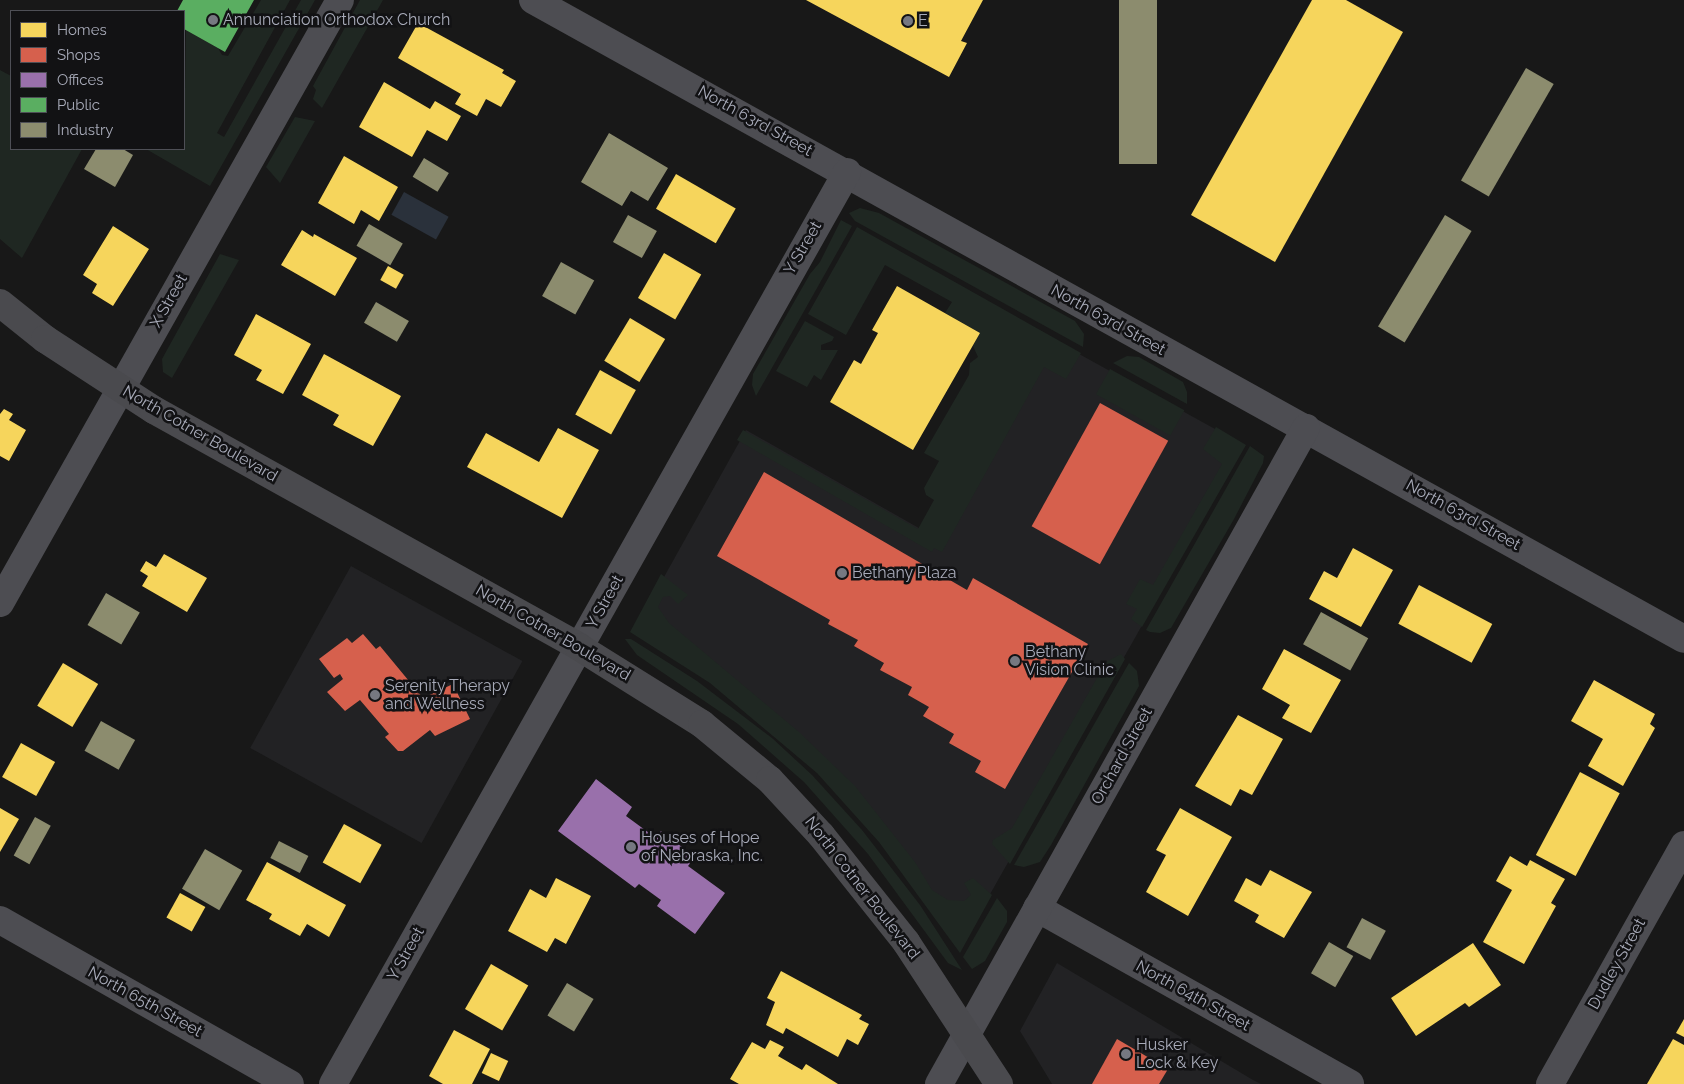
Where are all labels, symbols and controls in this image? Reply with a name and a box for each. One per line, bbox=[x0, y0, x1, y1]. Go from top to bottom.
legend bbox=[10, 10, 185, 150]
place label: Annunciation Orthodox Church bbox=[223, 10, 450, 30]
place label: E bbox=[918, 11, 928, 31]
marker: Annunciation Orthodox Church bbox=[207, 14, 219, 26]
marker: E bbox=[902, 15, 914, 27]
text: Homes bbox=[57, 21, 107, 39]
text: Shops bbox=[57, 46, 100, 64]
text: Offices bbox=[57, 71, 104, 89]
street label: North 63rd Street bbox=[694, 82, 816, 160]
text: Public bbox=[57, 96, 100, 114]
text: Industry bbox=[57, 121, 113, 139]
street label: Y Street bbox=[780, 218, 826, 278]
street label: X Street bbox=[146, 271, 192, 331]
street label: North 63rd Street bbox=[1047, 281, 1169, 359]
street label: North Cotner Boulevard bbox=[119, 382, 281, 486]
street label: North 63rd Street bbox=[1402, 476, 1524, 554]
place label: Bethany Plaza bbox=[852, 563, 957, 583]
marker: Bethany Plaza bbox=[836, 567, 848, 579]
street label: Y Street bbox=[582, 572, 628, 632]
street label: North Cotner Boulevard bbox=[472, 581, 634, 685]
place label: Bethany Vision Clinic bbox=[1025, 642, 1114, 680]
marker: Bethany Vision Clinic bbox=[1009, 655, 1021, 667]
place label: Serenity Therapy and Wellness bbox=[385, 676, 511, 714]
marker: Serenity Therapy and Wellness bbox=[369, 689, 381, 701]
street label: Orchard Street bbox=[1087, 704, 1157, 808]
street label: North Cotner Boulevard bbox=[800, 813, 924, 963]
place label: Houses of Hope of Nebraska, Inc. bbox=[641, 828, 763, 866]
marker: Houses of Hope of Nebraska, Inc. bbox=[625, 841, 637, 853]
street label: Dudley Street bbox=[1584, 915, 1650, 1013]
street label: Y Street bbox=[383, 924, 429, 984]
street label: North 64th Street bbox=[1133, 957, 1253, 1035]
street label: North 65th Street bbox=[85, 963, 205, 1041]
place label: Husker Lock & Key bbox=[1136, 1035, 1218, 1073]
marker: Husker Lock & Key bbox=[1120, 1048, 1132, 1060]

